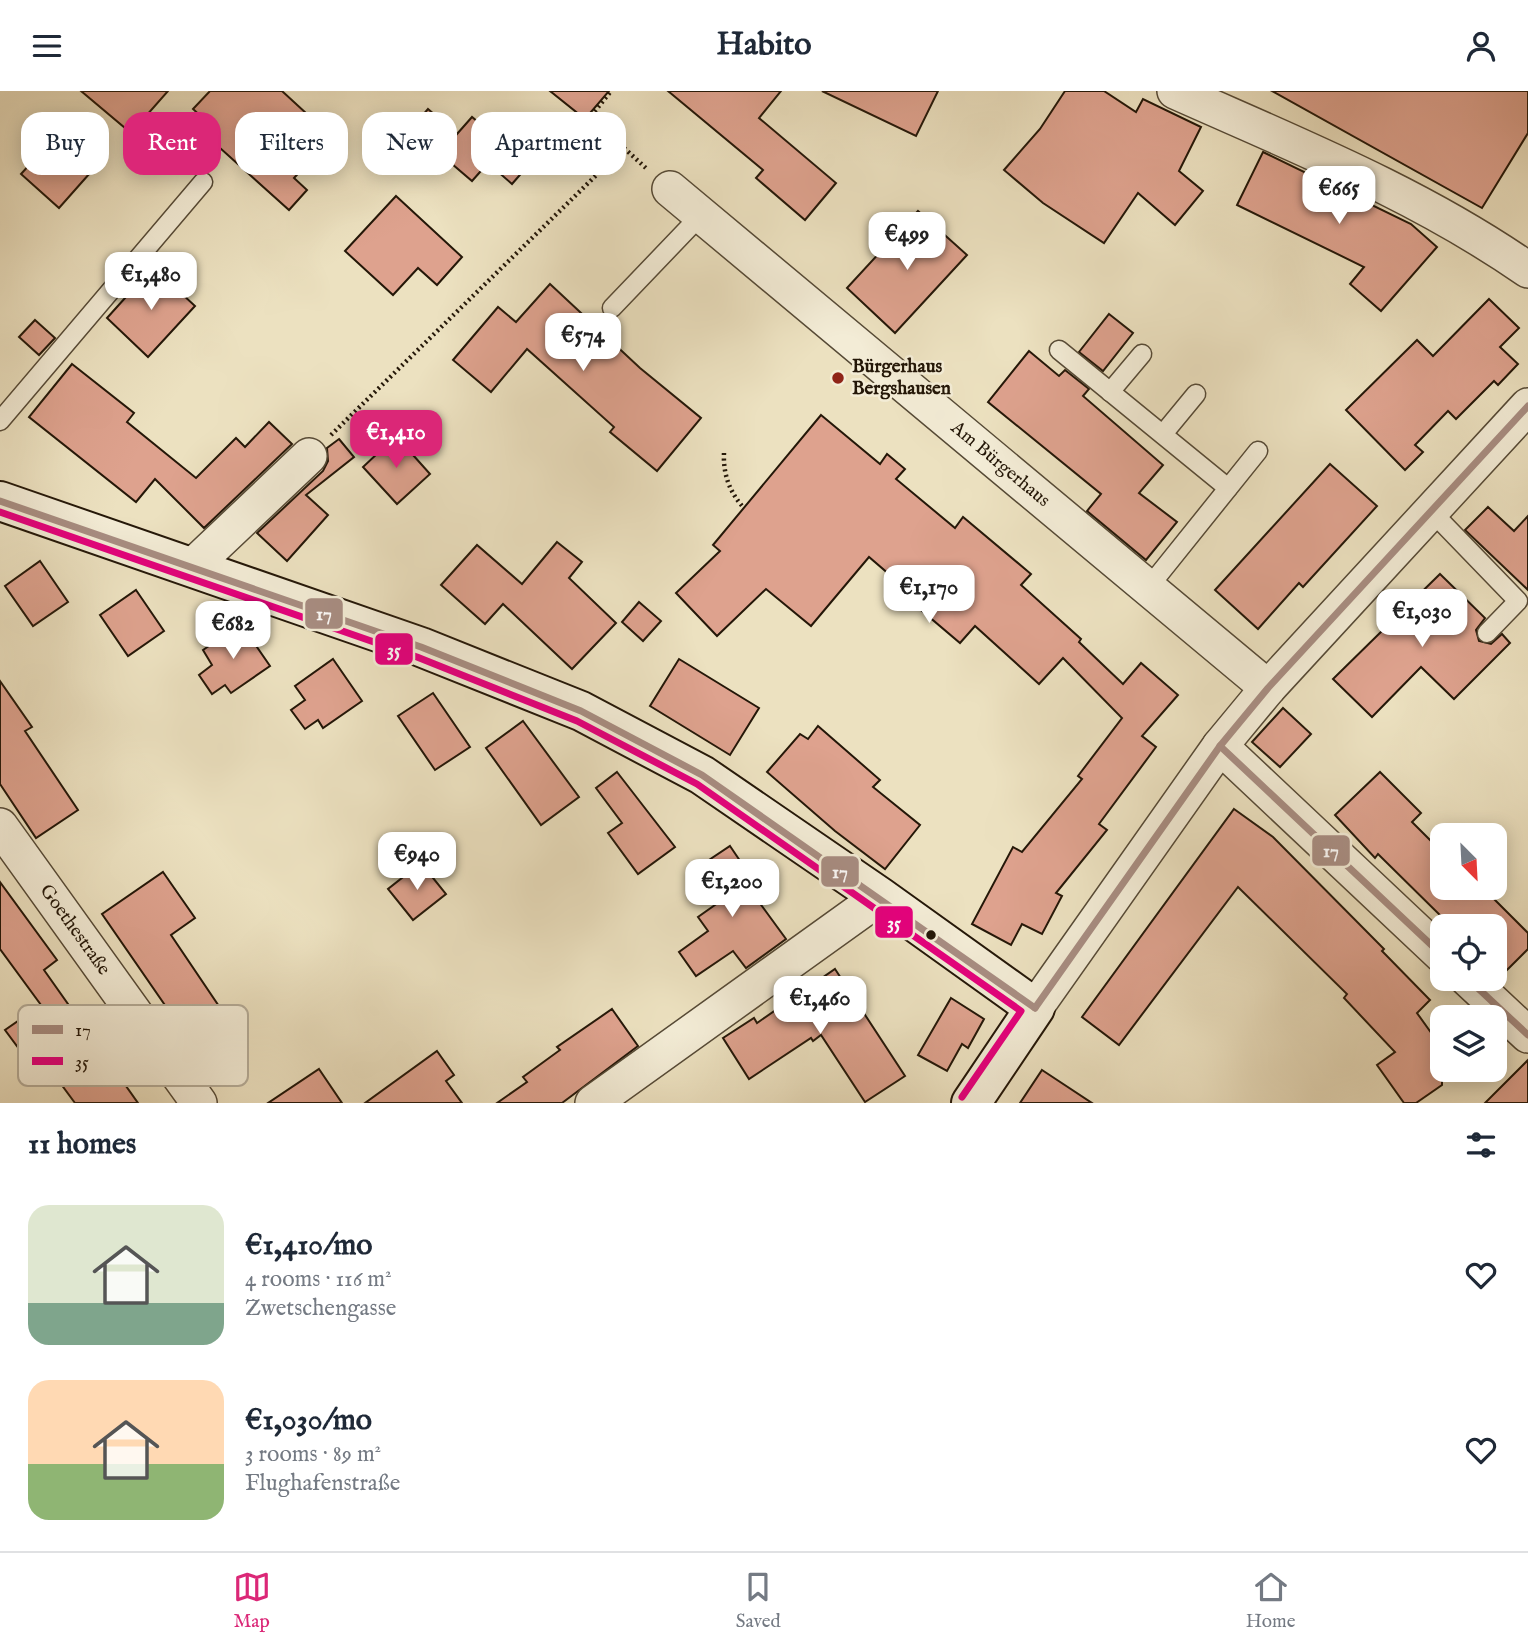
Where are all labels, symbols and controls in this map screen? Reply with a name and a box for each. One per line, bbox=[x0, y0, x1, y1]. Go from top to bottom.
text: Habito bbox=[717, 25, 811, 66]
icon: menu bbox=[28, 27, 66, 65]
icon: person bbox=[1462, 27, 1500, 65]
chip: Buy bbox=[21, 112, 109, 175]
chip: Rent bbox=[123, 112, 221, 175]
chip: Filters bbox=[235, 112, 348, 175]
chip: New bbox=[362, 112, 457, 175]
chip: Apartment bbox=[471, 112, 626, 175]
pin: €665 bbox=[1298, 167, 1380, 226]
text: €665 bbox=[1318, 174, 1360, 203]
pin: €499 bbox=[866, 213, 948, 272]
text: €499 bbox=[885, 220, 929, 249]
pin: €1,480 bbox=[94, 253, 208, 312]
text: €1,480 bbox=[121, 260, 181, 289]
pin: €574 bbox=[542, 313, 624, 373]
text: €574 bbox=[561, 321, 605, 350]
place label: Bürgerhaus Bergshausen bbox=[852, 355, 951, 401]
marker: Bürgerhaus Bergshausen bbox=[830, 370, 846, 386]
pin: €1,410 bbox=[339, 411, 453, 470]
street label: Am Bürgerhaus bbox=[945, 416, 1055, 513]
text: €1,410 bbox=[366, 418, 426, 447]
pin: €1,170 bbox=[872, 566, 986, 625]
text: €1,170 bbox=[900, 573, 958, 602]
pin: €1,030 bbox=[1365, 589, 1479, 649]
line badge: 17 bbox=[304, 597, 344, 630]
text: €1,030 bbox=[1392, 597, 1452, 626]
pin: €682 bbox=[192, 601, 274, 661]
text: 17 bbox=[316, 603, 332, 627]
text: €682 bbox=[212, 609, 255, 638]
line badge: 35 bbox=[374, 632, 414, 666]
text: 35 bbox=[387, 639, 401, 663]
north arrow bbox=[1430, 823, 1507, 899]
map controls bbox=[1430, 823, 1507, 1082]
pin: €940 bbox=[376, 833, 458, 892]
line badge: 17 bbox=[1311, 834, 1351, 867]
text: €940 bbox=[394, 840, 440, 869]
text: 17 bbox=[1323, 840, 1339, 864]
line badge: 17 bbox=[820, 855, 860, 888]
pin: €1,200 bbox=[675, 859, 789, 919]
text: 17 bbox=[832, 861, 848, 885]
text: €1,200 bbox=[701, 867, 763, 896]
street label: Goethestraße bbox=[34, 880, 116, 980]
line badge: 35 bbox=[874, 905, 914, 939]
text: 35 bbox=[887, 912, 901, 936]
button: locate bbox=[1430, 914, 1507, 991]
unlabelled marker bbox=[924, 928, 938, 942]
pin: €1,460 bbox=[763, 977, 877, 1036]
text: €1,460 bbox=[790, 984, 851, 1013]
legend bbox=[18, 1005, 248, 1086]
button: layers bbox=[1430, 1005, 1507, 1082]
text: 17 bbox=[75, 1019, 91, 1043]
text: 35 bbox=[75, 1051, 89, 1075]
text: 11 homes bbox=[28, 1126, 136, 1164]
icon: filters bbox=[1462, 1126, 1500, 1164]
text: €1,410/mo bbox=[245, 1227, 372, 1265]
icon: home bbox=[84, 1233, 168, 1317]
icon: heart bbox=[1462, 1256, 1500, 1294]
text: 4 rooms · 116 m² bbox=[245, 1265, 392, 1294]
text: Zwetschengasse bbox=[245, 1294, 396, 1323]
text: €1,030/mo bbox=[245, 1402, 372, 1440]
icon: home bbox=[84, 1408, 168, 1492]
icon: heart bbox=[1462, 1431, 1500, 1469]
text: 3 rooms · 89 m² bbox=[245, 1440, 381, 1469]
text: Flughafenstraße bbox=[245, 1469, 400, 1498]
tab: Map bbox=[233, 1568, 271, 1634]
tab: Saved bbox=[736, 1568, 781, 1634]
tab: Home bbox=[1246, 1568, 1295, 1634]

